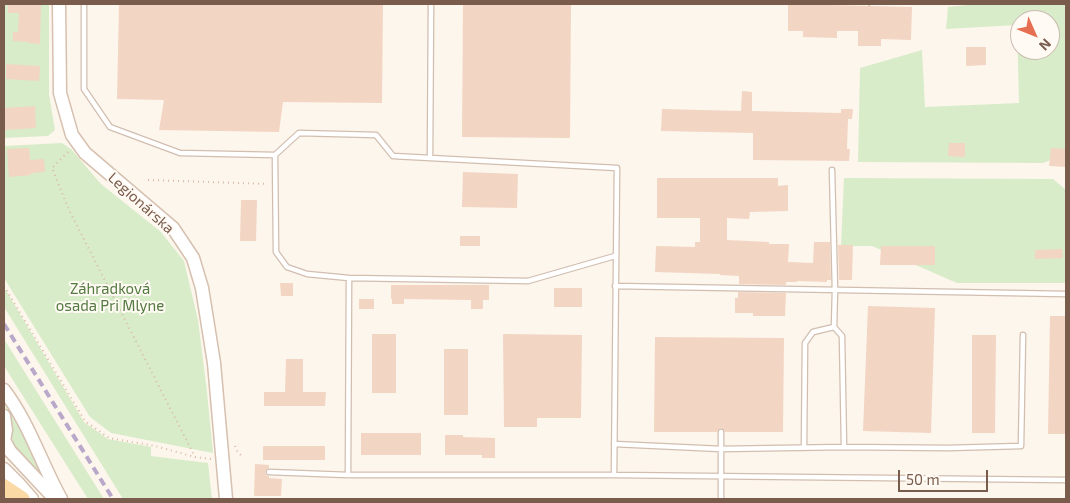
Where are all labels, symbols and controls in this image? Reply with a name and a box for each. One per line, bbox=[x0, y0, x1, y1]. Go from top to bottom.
north arrow bbox=[1010, 10, 1060, 60]
text: N bbox=[1036, 36, 1055, 55]
street label: Legionárska bbox=[104, 169, 178, 237]
park label: Záhradková osada Pri Mlyne bbox=[56, 280, 164, 315]
scale bar bbox=[900, 460, 990, 492]
text: 50 m bbox=[906, 470, 940, 488]

